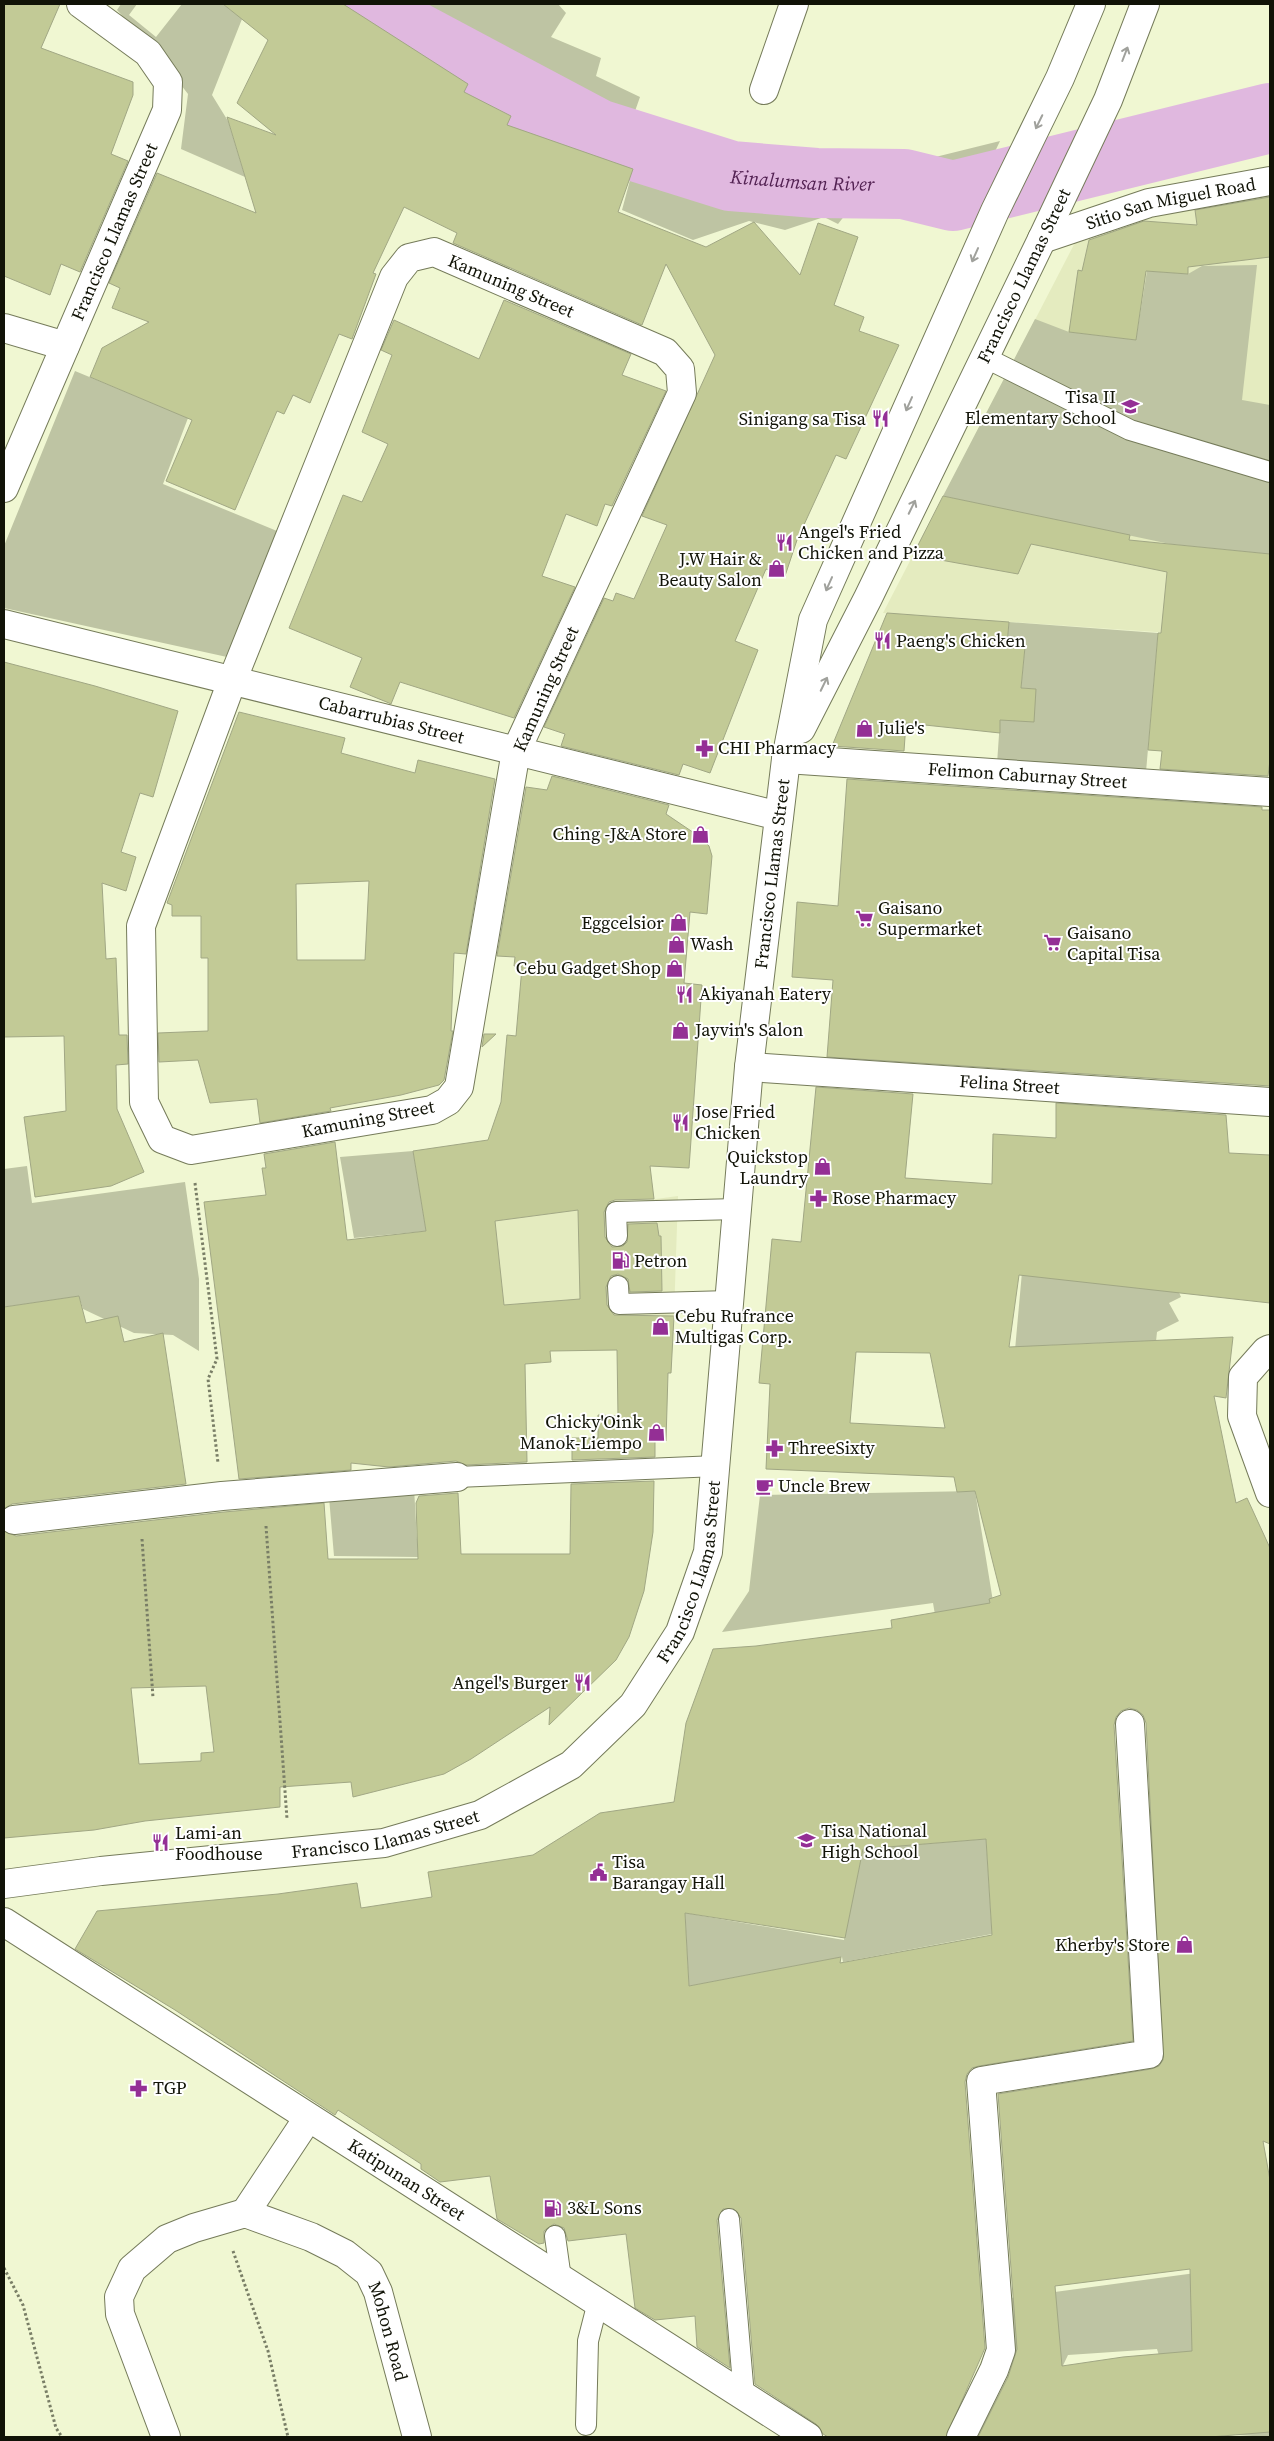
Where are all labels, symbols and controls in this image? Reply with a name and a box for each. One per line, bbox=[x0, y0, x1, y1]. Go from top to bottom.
one-way arrow bbox=[1121, 47, 1130, 62]
one-way arrow bbox=[1034, 114, 1043, 129]
street label: Francisco Llamas Street bbox=[65, 139, 163, 324]
water label: Kinalumsan River bbox=[728, 163, 876, 197]
street label: Sitio San Miguel Road bbox=[1082, 171, 1258, 235]
street label: Francisco Llamas Street bbox=[971, 184, 1076, 367]
one-way arrow bbox=[970, 247, 980, 262]
street label: Kamuning Street bbox=[444, 248, 578, 323]
place label: Tisa II Elementary School bbox=[965, 384, 1116, 430]
one-way arrow bbox=[904, 396, 913, 411]
school or university icon: Tisa II Elementary School bbox=[1120, 397, 1140, 417]
place label: Sinigang sa Tisa bbox=[739, 406, 867, 431]
restaurant icon: Sinigang sa Tisa bbox=[870, 409, 890, 429]
one-way arrow bbox=[908, 500, 917, 515]
place label: Angel's Fried Chicken and Pizza bbox=[798, 519, 945, 565]
restaurant icon: Angel's Fried Chicken and Pizza bbox=[774, 532, 794, 552]
place label: J.W Hair & Beauty Salon bbox=[658, 546, 762, 592]
shop icon: J.W Hair & Beauty Salon bbox=[766, 559, 786, 579]
one-way arrow bbox=[823, 576, 833, 591]
street label: Kamuning Street bbox=[507, 622, 584, 755]
place label: Paeng's Chicken bbox=[896, 628, 1026, 653]
restaurant icon: Paeng's Chicken bbox=[872, 631, 892, 651]
one-way arrow bbox=[819, 677, 829, 692]
street label: Cabarrubias Street bbox=[316, 689, 467, 750]
place label: Julie's bbox=[877, 715, 925, 740]
shop icon: Julie's bbox=[854, 718, 874, 738]
place label: CHI Pharmacy bbox=[718, 735, 837, 760]
pharmacy icon: CHI Pharmacy bbox=[694, 738, 714, 758]
street label: Felimon Caburnay Street bbox=[927, 756, 1128, 794]
street label: Francisco Llamas Street bbox=[748, 777, 796, 970]
place label: Ching -J&A Store bbox=[553, 821, 687, 846]
shop icon: Ching -J&A Store bbox=[691, 824, 711, 844]
place label: Gaisano Supermarket bbox=[878, 895, 982, 941]
supermarket icon: Gaisano Supermarket bbox=[854, 908, 874, 928]
place label: Eggcelsior bbox=[581, 910, 664, 935]
shop icon: Eggcelsior bbox=[668, 913, 688, 933]
place label: Gaisano Capital Tisa bbox=[1067, 920, 1161, 966]
place label: Wash bbox=[690, 931, 734, 956]
supermarket icon: Gaisano Capital Tisa bbox=[1043, 933, 1063, 953]
shop icon: Wash bbox=[666, 934, 686, 954]
place label: Cebu Gadget Shop bbox=[516, 955, 661, 980]
shop icon: Cebu Gadget Shop bbox=[665, 958, 685, 978]
place label: Akiyanah Eatery bbox=[699, 981, 832, 1006]
restaurant icon: Akiyanah Eatery bbox=[675, 984, 695, 1004]
place label: Jayvin's Salon bbox=[694, 1017, 803, 1042]
shop icon: Jayvin's Salon bbox=[671, 1020, 691, 1040]
street label: Felina Street bbox=[959, 1068, 1060, 1100]
street label: Kamuning Street bbox=[299, 1093, 437, 1144]
place label: Jose Fried Chicken bbox=[694, 1099, 775, 1145]
restaurant icon: Jose Fried Chicken bbox=[671, 1112, 691, 1132]
place label: Quickstop Laundry bbox=[727, 1144, 809, 1190]
shop icon: Quickstop Laundry bbox=[812, 1157, 832, 1177]
place label: Rose Pharmacy bbox=[832, 1185, 957, 1210]
pharmacy icon: Rose Pharmacy bbox=[808, 1188, 828, 1208]
place label: Petron bbox=[634, 1248, 688, 1273]
fuel station icon: Petron bbox=[610, 1251, 630, 1271]
place label: Cebu Rufrance Multigas Corp. bbox=[675, 1303, 794, 1349]
shop icon: Cebu Rufrance Multigas Corp. bbox=[651, 1316, 671, 1336]
place label: Chicky'Oink Manok-Liempo bbox=[520, 1409, 642, 1455]
shop icon: Chicky'Oink Manok-Liempo bbox=[646, 1422, 666, 1442]
place label: ThreeSixty bbox=[788, 1435, 875, 1460]
pharmacy icon: ThreeSixty bbox=[764, 1438, 784, 1458]
place label: Uncle Brew bbox=[778, 1473, 871, 1498]
cafe icon: Uncle Brew bbox=[754, 1476, 774, 1496]
street label: Francisco Llamas Street bbox=[650, 1479, 726, 1668]
place label: Angel's Burger bbox=[452, 1670, 568, 1695]
restaurant icon: Angel's Burger bbox=[572, 1673, 592, 1693]
street label: Francisco Llamas Street bbox=[290, 1803, 482, 1864]
place label: Tisa National High School bbox=[821, 1818, 927, 1864]
place label: Lami-an Foodhouse bbox=[175, 1820, 263, 1866]
school or university icon: Tisa National High School bbox=[797, 1831, 817, 1851]
restaurant icon: Lami-an Foodhouse bbox=[151, 1833, 171, 1853]
place label: Tisa Barangay Hall bbox=[612, 1849, 725, 1895]
public building icon: Tisa Barangay Hall bbox=[588, 1862, 608, 1882]
place label: Kherby's Store bbox=[1055, 1932, 1170, 1957]
shop icon: Kherby's Store bbox=[1174, 1935, 1194, 1955]
place label: TGP bbox=[153, 2075, 187, 2100]
pharmacy icon: TGP bbox=[129, 2078, 149, 2098]
street label: Katipunan Street bbox=[343, 2133, 470, 2226]
place label: 3&L Sons bbox=[567, 2195, 642, 2220]
fuel station icon: 3&L Sons bbox=[543, 2198, 563, 2218]
street label: Mohon Road bbox=[363, 2277, 414, 2384]

